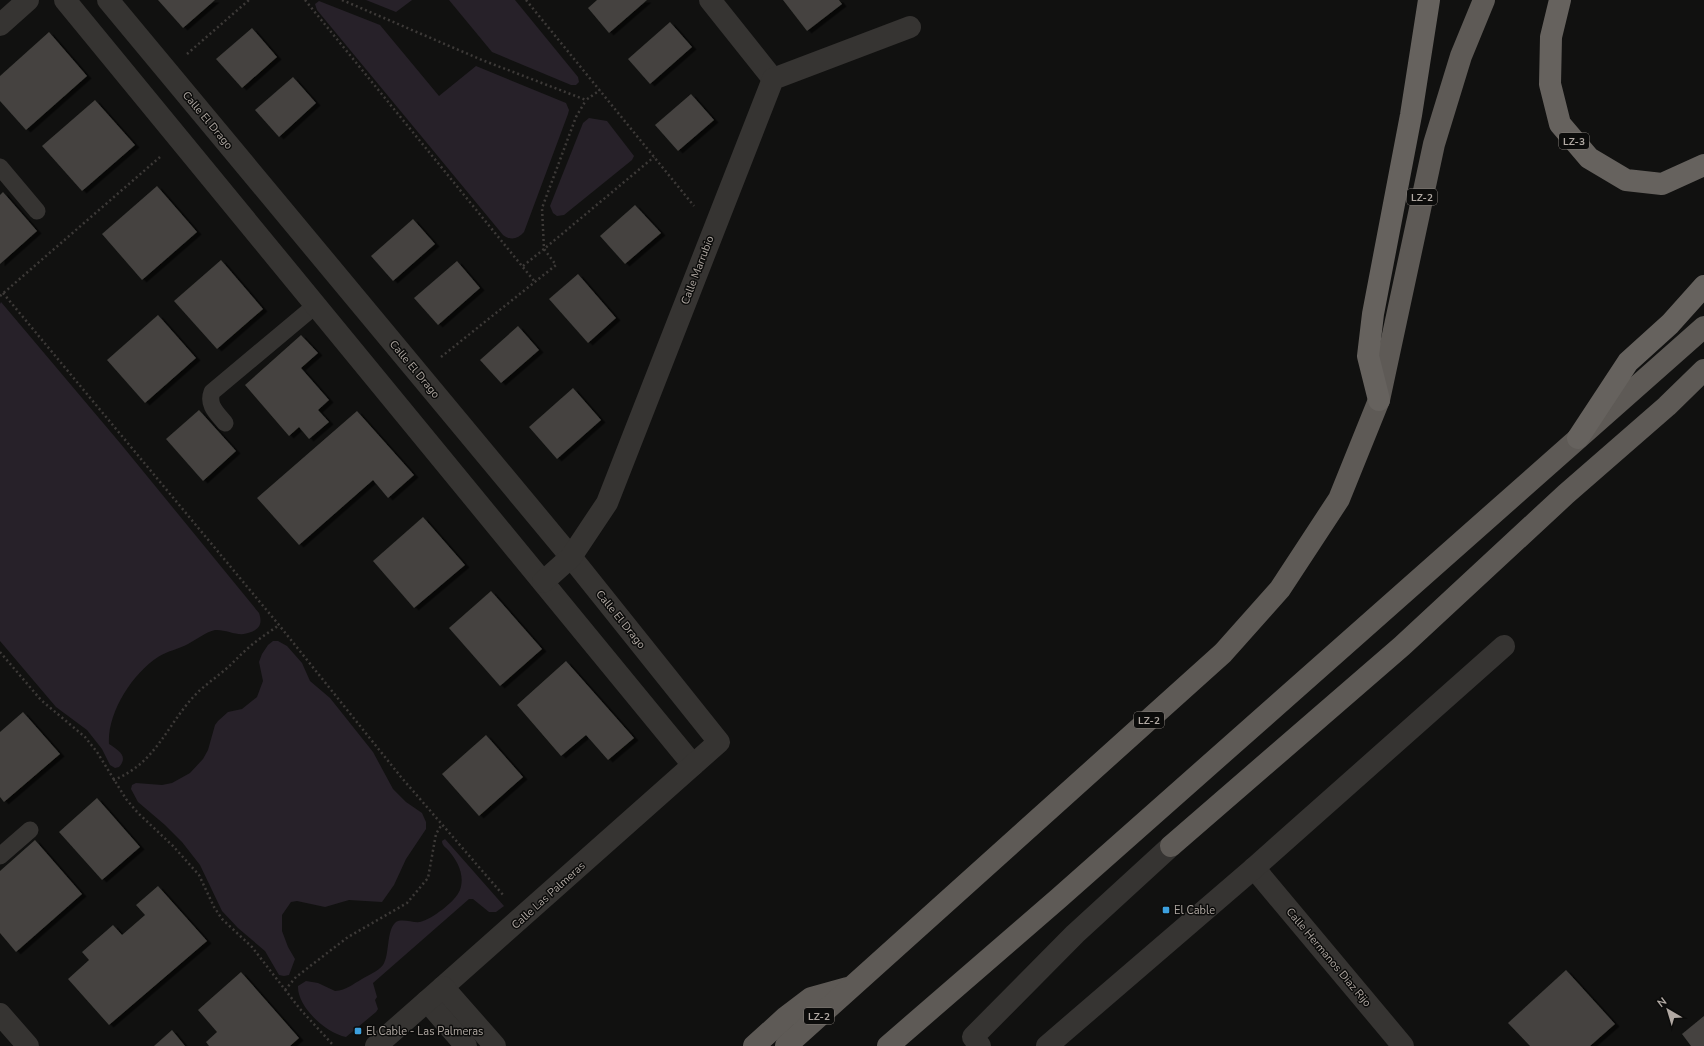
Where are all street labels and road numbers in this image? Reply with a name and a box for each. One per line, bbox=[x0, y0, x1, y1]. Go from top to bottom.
street label: Calle El Drago bbox=[179, 88, 236, 152]
road number: LZ-3 bbox=[1559, 133, 1589, 149]
road number: LZ-2 bbox=[1407, 189, 1437, 205]
street label: Calle Marrubio bbox=[677, 234, 717, 307]
street label: Calle El Drago bbox=[386, 337, 443, 401]
street label: Calle El Drago bbox=[592, 587, 649, 652]
road number: LZ-2 bbox=[1134, 712, 1164, 728]
street label: Calle Las Palmeras bbox=[508, 858, 588, 932]
street label: Calle Hermanos Diaz Rijo bbox=[1283, 905, 1375, 1010]
road number: LZ-2 bbox=[804, 1008, 834, 1024]

